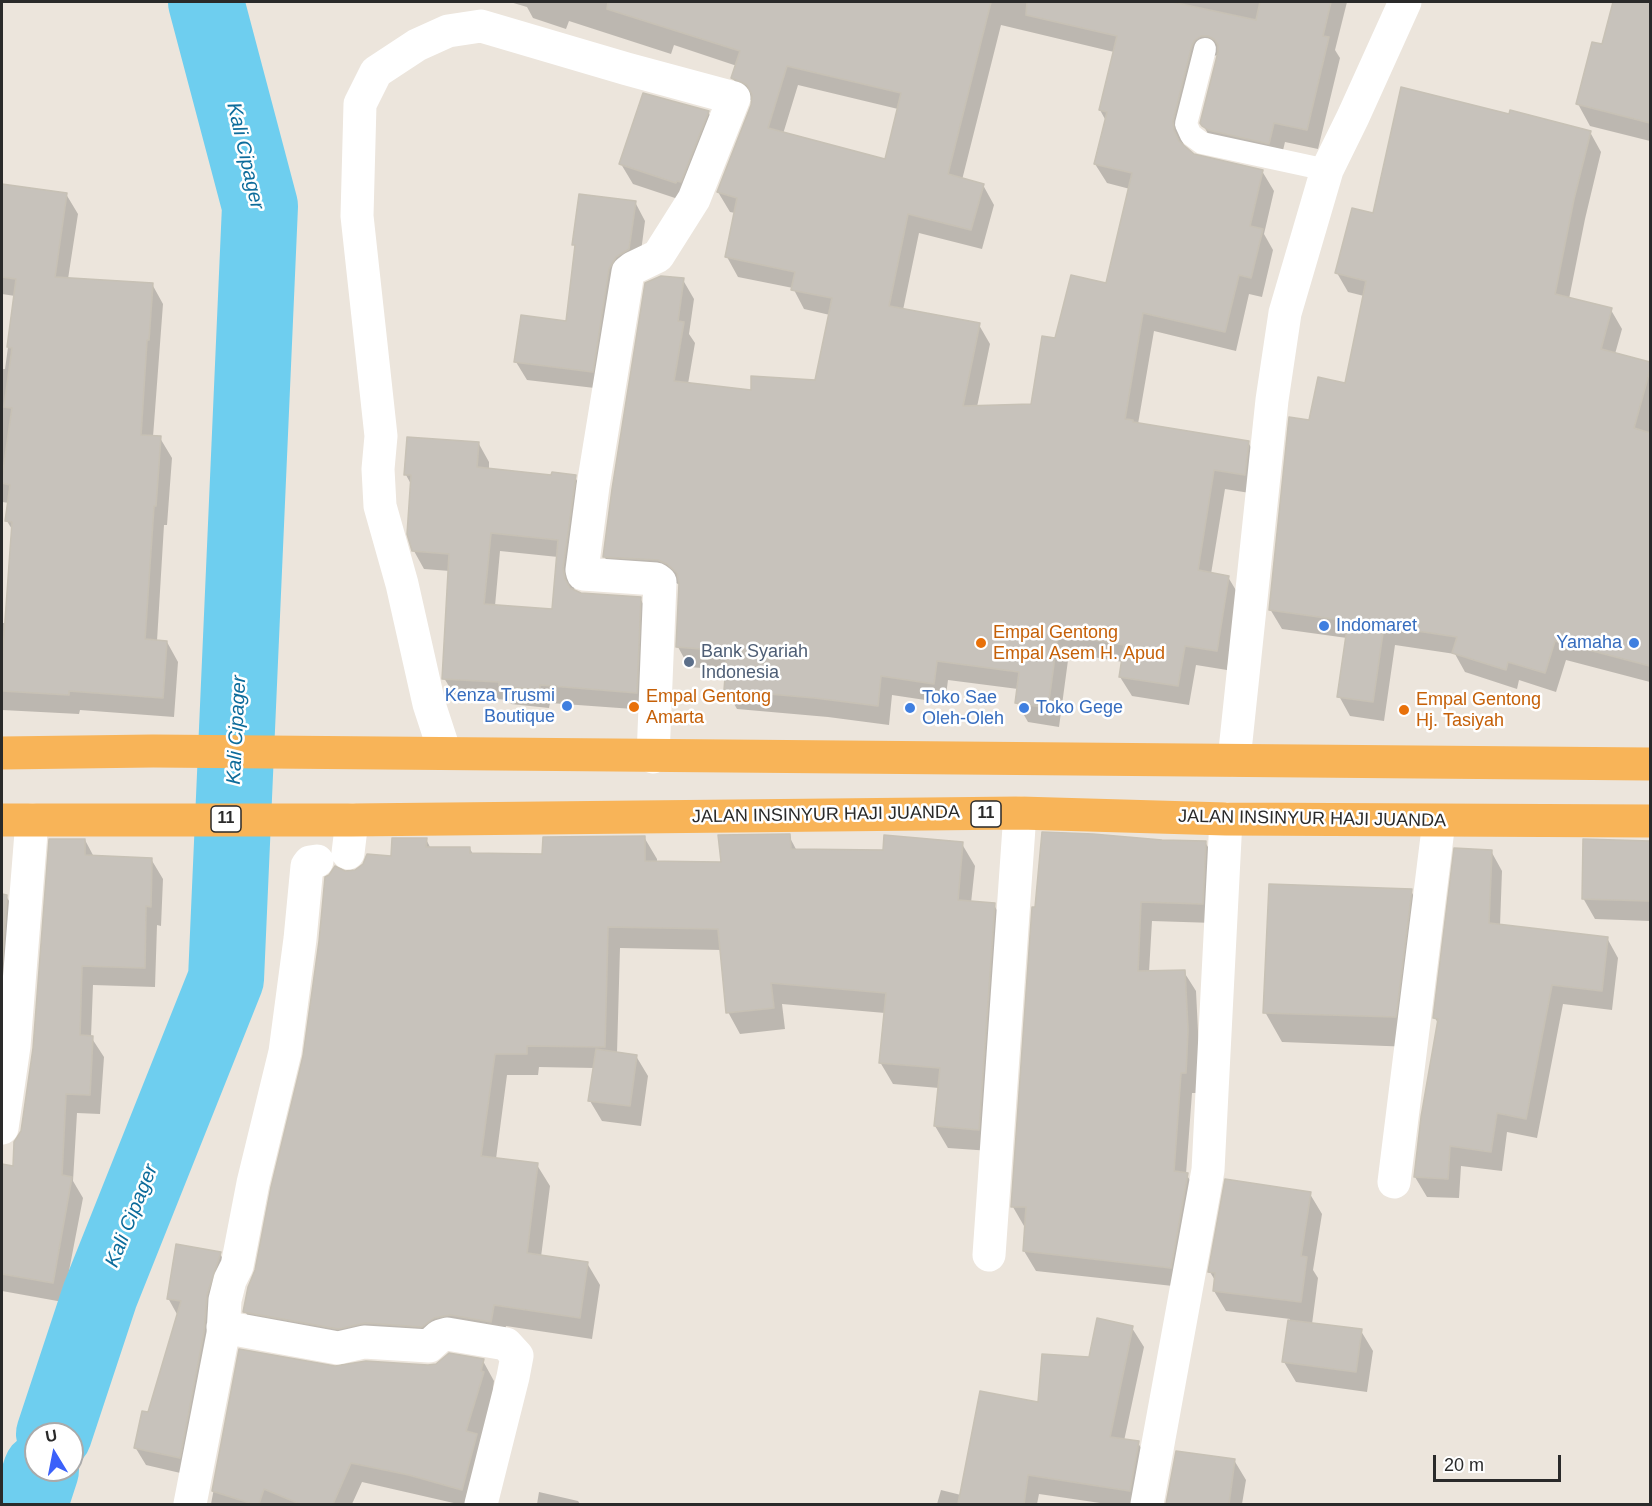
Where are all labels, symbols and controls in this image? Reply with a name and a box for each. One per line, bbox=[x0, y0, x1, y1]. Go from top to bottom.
water label: Kali Cipager bbox=[221, 100, 269, 212]
place label: Indomaret bbox=[1336, 615, 1417, 637]
marker: Indomaret bbox=[1317, 619, 1331, 633]
place label: Empal Gentong Empal Asem H. Apud bbox=[993, 622, 1165, 664]
place label: Yamaha bbox=[1556, 632, 1622, 654]
marker: Empal Gentong Empal Asem H. Apud bbox=[974, 636, 988, 650]
marker: Yamaha bbox=[1627, 636, 1641, 650]
place label: Bank Syariah Indonesia bbox=[701, 641, 808, 684]
marker: Bank Syariah Indonesia bbox=[682, 655, 696, 669]
water label: Kali Cipager bbox=[222, 675, 252, 785]
place label: Kenza Trusmi Boutique bbox=[445, 685, 555, 728]
place label: Empal Gentong Amarta bbox=[646, 686, 771, 728]
place label: Toko Sae Oleh-Oleh bbox=[922, 687, 1004, 730]
place label: Empal Gentong Hj. Tasiyah bbox=[1416, 689, 1541, 732]
place label: Toko Gege bbox=[1036, 697, 1123, 719]
marker: Kenza Trusmi Boutique bbox=[560, 699, 574, 713]
marker: Empal Gentong Amarta bbox=[627, 700, 641, 714]
marker: Toko Sae Oleh-Oleh bbox=[903, 701, 917, 715]
marker: Toko Gege bbox=[1017, 701, 1031, 715]
marker: Empal Gentong Hj. Tasiyah bbox=[1397, 703, 1411, 717]
road number: 11 bbox=[971, 801, 1001, 827]
street label: JALAN INSINYUR HAJI JUANDA bbox=[692, 802, 960, 828]
road number: 11 bbox=[211, 806, 241, 832]
street label: JALAN INSINYUR HAJI JUANDA bbox=[1178, 806, 1446, 832]
water label: Kali Cipager bbox=[100, 1161, 164, 1271]
north arrow bbox=[24, 1422, 84, 1482]
text: U bbox=[44, 1426, 58, 1445]
scale bar bbox=[1436, 1443, 1564, 1481]
text: 20 m bbox=[1444, 1455, 1484, 1475]

